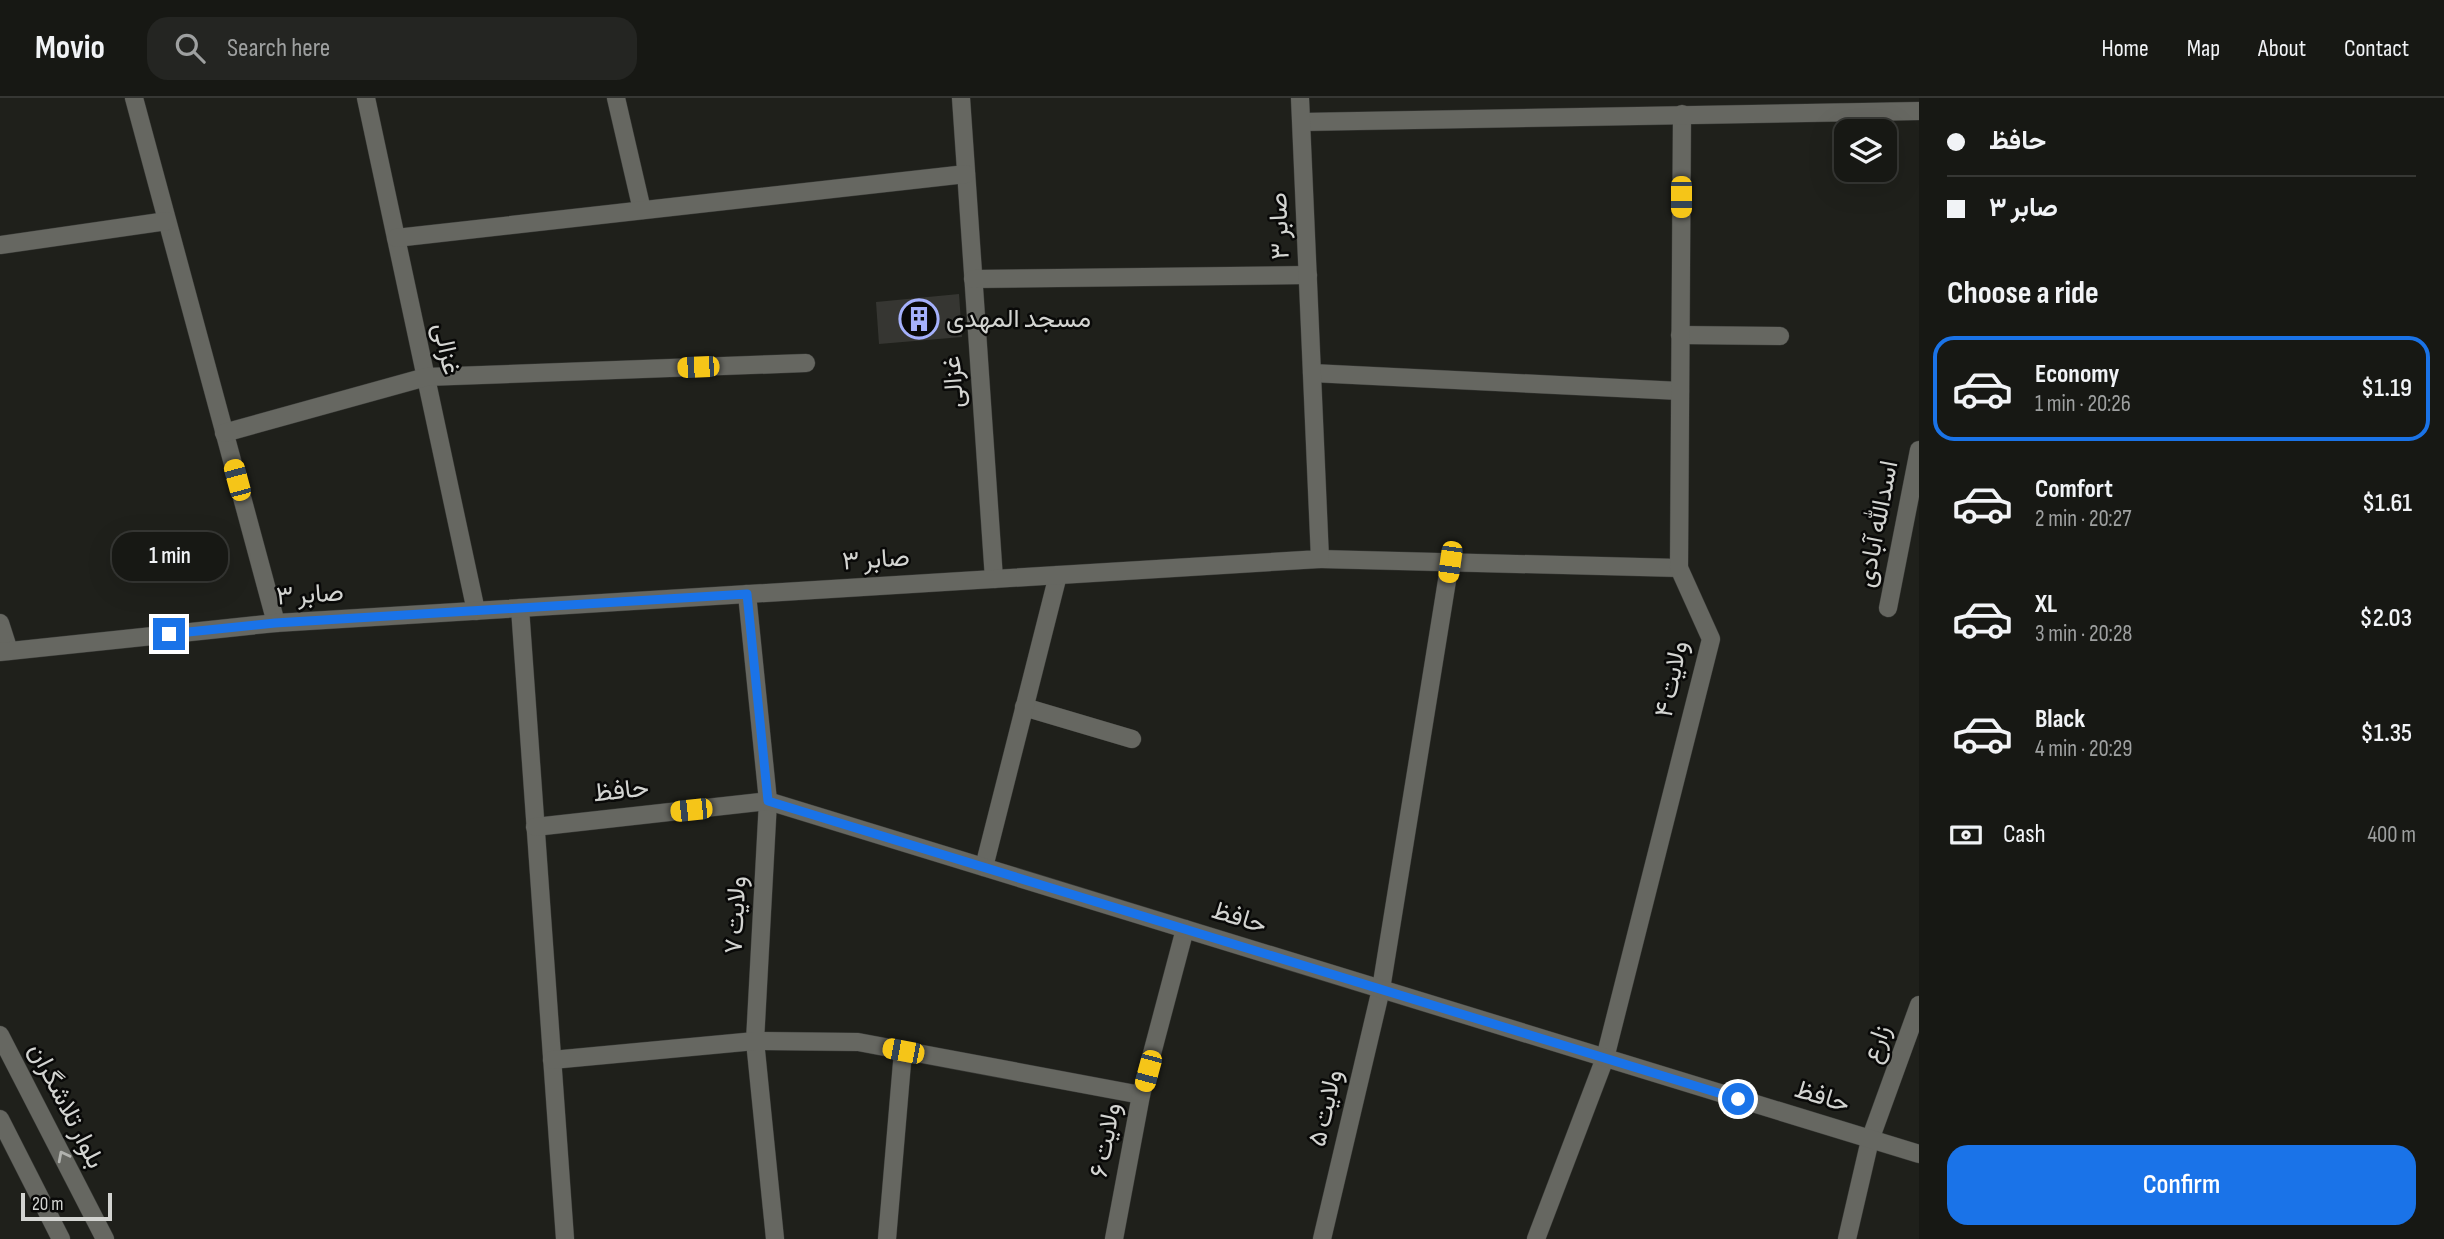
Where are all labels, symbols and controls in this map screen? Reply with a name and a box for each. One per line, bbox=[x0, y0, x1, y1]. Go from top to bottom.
search box bbox=[147, 17, 637, 80]
text: Movio bbox=[35, 28, 105, 68]
icon: search bbox=[171, 29, 209, 67]
text: Search here bbox=[227, 33, 330, 64]
text: Home bbox=[2101, 34, 2149, 63]
text: Map bbox=[2187, 34, 2220, 63]
text: About bbox=[2258, 34, 2306, 63]
text: Contact bbox=[2344, 34, 2409, 63]
map controls bbox=[1834, 119, 1897, 182]
button: layers bbox=[1834, 119, 1897, 182]
text: حافظ bbox=[1989, 126, 2046, 157]
car bbox=[1671, 176, 1692, 218]
street label: صابر ۳ bbox=[1263, 192, 1297, 260]
text: صابر ۳ bbox=[1989, 193, 2058, 224]
text: Choose a ride bbox=[1947, 274, 2099, 313]
building icon: مسجد المهدی bbox=[898, 298, 940, 340]
place label: مسجد المهدی bbox=[946, 304, 1091, 335]
street label: غزالی bbox=[425, 320, 467, 378]
street label: غزالی bbox=[937, 355, 971, 409]
car bbox=[677, 356, 720, 378]
icon: car bbox=[1951, 357, 2014, 420]
text: Economy bbox=[2035, 359, 2119, 390]
text: $1.19 bbox=[2361, 373, 2412, 404]
text: 1 min · 20:26 bbox=[2035, 390, 2131, 418]
car bbox=[222, 457, 253, 503]
street label: اسدالله آبادی bbox=[1850, 458, 1905, 590]
icon: car bbox=[1951, 472, 2014, 535]
text: Comfort bbox=[2035, 474, 2113, 505]
text: $1.61 bbox=[2362, 488, 2412, 519]
text: 2 min · 20:27 bbox=[2035, 505, 2131, 533]
callout: 1 min bbox=[111, 532, 227, 582]
car bbox=[1437, 540, 1464, 584]
text: 1 min bbox=[149, 542, 191, 570]
street label: صابر ۳ bbox=[841, 542, 911, 578]
street label: صابر ۳ bbox=[275, 577, 345, 613]
icon: car bbox=[1951, 587, 2014, 650]
text: XL bbox=[2035, 589, 2057, 620]
text: $2.03 bbox=[2360, 603, 2412, 634]
route end bbox=[153, 618, 185, 650]
text: 3 min · 20:28 bbox=[2035, 620, 2132, 648]
street label: ولایت ۴ bbox=[1649, 638, 1695, 720]
icon: car bbox=[1951, 702, 2014, 765]
text: Black bbox=[2035, 704, 2085, 735]
text: $1.35 bbox=[2361, 718, 2412, 749]
text: 4 min · 20:29 bbox=[2035, 735, 2133, 763]
street label: حافظ bbox=[592, 773, 650, 809]
car bbox=[670, 797, 713, 823]
icon: cash bbox=[1947, 816, 1985, 854]
text: Cash bbox=[2003, 819, 2046, 850]
text: 400 m bbox=[2367, 821, 2416, 849]
street label: ولایت ۷ bbox=[718, 875, 754, 955]
street label: حافظ bbox=[1208, 895, 1270, 941]
street label: زارع bbox=[1856, 1021, 1899, 1068]
car bbox=[881, 1037, 926, 1065]
street label: بلوار تلاشگران bbox=[21, 1038, 111, 1174]
car bbox=[1133, 1048, 1164, 1094]
street label: ولایت ۵ bbox=[1302, 1066, 1350, 1150]
street label: حافظ bbox=[1791, 1074, 1853, 1120]
route start bbox=[1722, 1083, 1754, 1115]
street label: ولایت ۶ bbox=[1084, 1100, 1128, 1180]
button: Confirm bbox=[1947, 1145, 2416, 1225]
one-way arrow bbox=[57, 1151, 71, 1164]
scale bar bbox=[21, 1190, 112, 1222]
text: 20 m bbox=[32, 1193, 64, 1216]

